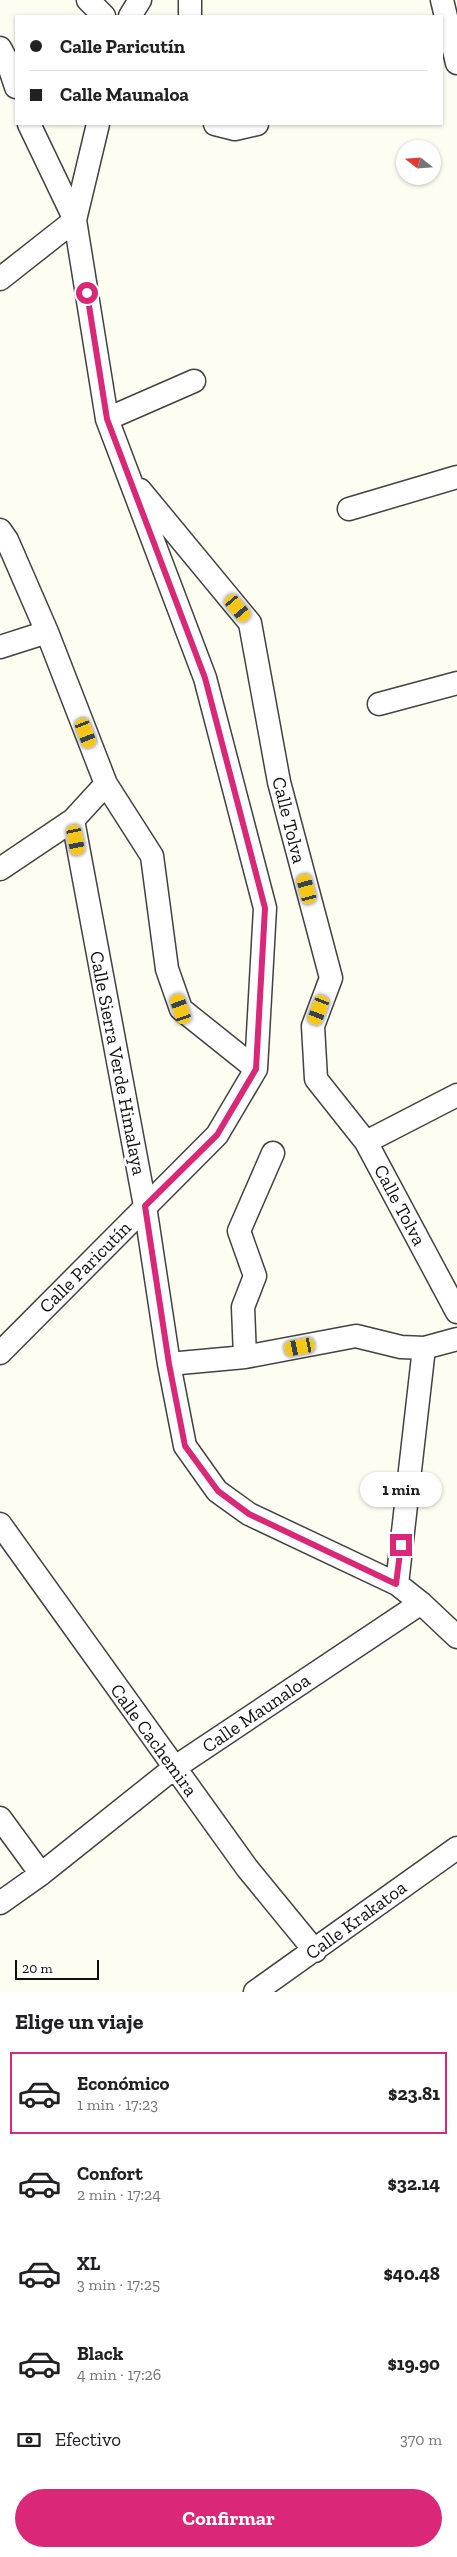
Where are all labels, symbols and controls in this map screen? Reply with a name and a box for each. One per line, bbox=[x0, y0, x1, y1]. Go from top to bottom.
text: Calle Paricutín bbox=[60, 35, 185, 58]
text: Calle Maunaloa bbox=[60, 83, 189, 106]
north arrow bbox=[396, 140, 441, 185]
map controls bbox=[396, 140, 441, 185]
route start bbox=[76, 282, 98, 304]
car bbox=[222, 592, 253, 624]
car bbox=[73, 716, 98, 750]
street label: Calle Tolva bbox=[267, 774, 311, 866]
car bbox=[65, 824, 86, 856]
car bbox=[295, 873, 318, 905]
street label: Calle Sierra Verde Himalaya bbox=[85, 949, 151, 1177]
car bbox=[169, 992, 192, 1026]
car bbox=[306, 993, 331, 1027]
street label: Calle Tolva bbox=[369, 1161, 431, 1249]
street label: Calle Paricutín bbox=[34, 1216, 136, 1318]
car bbox=[283, 1337, 316, 1357]
callout: 1 min bbox=[360, 1472, 442, 1508]
text: 1 min bbox=[382, 1480, 420, 1499]
route end bbox=[390, 1534, 412, 1556]
street label: Calle Maunaloa bbox=[198, 1668, 314, 1758]
street label: Calle Cachemira bbox=[105, 1679, 203, 1801]
street label: Calle Krakatoa bbox=[301, 1876, 411, 1964]
scale bar bbox=[15, 1957, 99, 1980]
text: 20 m bbox=[22, 1960, 53, 1977]
text: Elige un viaje bbox=[15, 2008, 143, 2035]
icon: car bbox=[17, 2071, 62, 2116]
text: Económico bbox=[77, 2072, 170, 2095]
text: $23.81 bbox=[388, 2082, 440, 2105]
text: 1 min · 17:23 bbox=[77, 2095, 158, 2114]
icon: car bbox=[17, 2161, 62, 2206]
text: Confort bbox=[77, 2162, 143, 2185]
text: $32.14 bbox=[388, 2172, 440, 2195]
text: 2 min · 17:24 bbox=[77, 2185, 161, 2204]
icon: car bbox=[17, 2251, 62, 2296]
text: XL bbox=[77, 2252, 100, 2275]
text: $40.48 bbox=[383, 2262, 440, 2285]
text: 3 min · 17:25 bbox=[77, 2275, 160, 2294]
icon: car bbox=[17, 2341, 62, 2386]
text: Black bbox=[77, 2342, 123, 2365]
text: $19.90 bbox=[387, 2352, 440, 2375]
text: 4 min · 17:26 bbox=[77, 2365, 161, 2384]
icon: cash bbox=[15, 2426, 43, 2454]
text: Efectivo bbox=[55, 2428, 121, 2451]
text: 370 m bbox=[400, 2430, 442, 2449]
button: Confirmar bbox=[15, 2489, 442, 2547]

